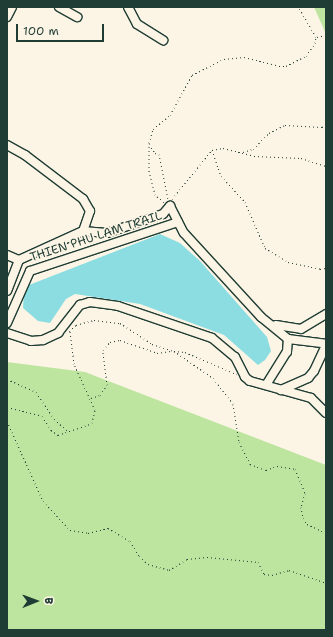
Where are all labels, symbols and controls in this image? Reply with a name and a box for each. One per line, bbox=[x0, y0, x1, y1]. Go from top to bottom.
scale bar bbox=[18, 16, 106, 42]
text: 100 m bbox=[23, 23, 59, 39]
street label: THIEN PHU LAM TRAIL bbox=[28, 209, 164, 265]
north arrow bbox=[16, 581, 56, 621]
text: B bbox=[41, 597, 56, 604]

